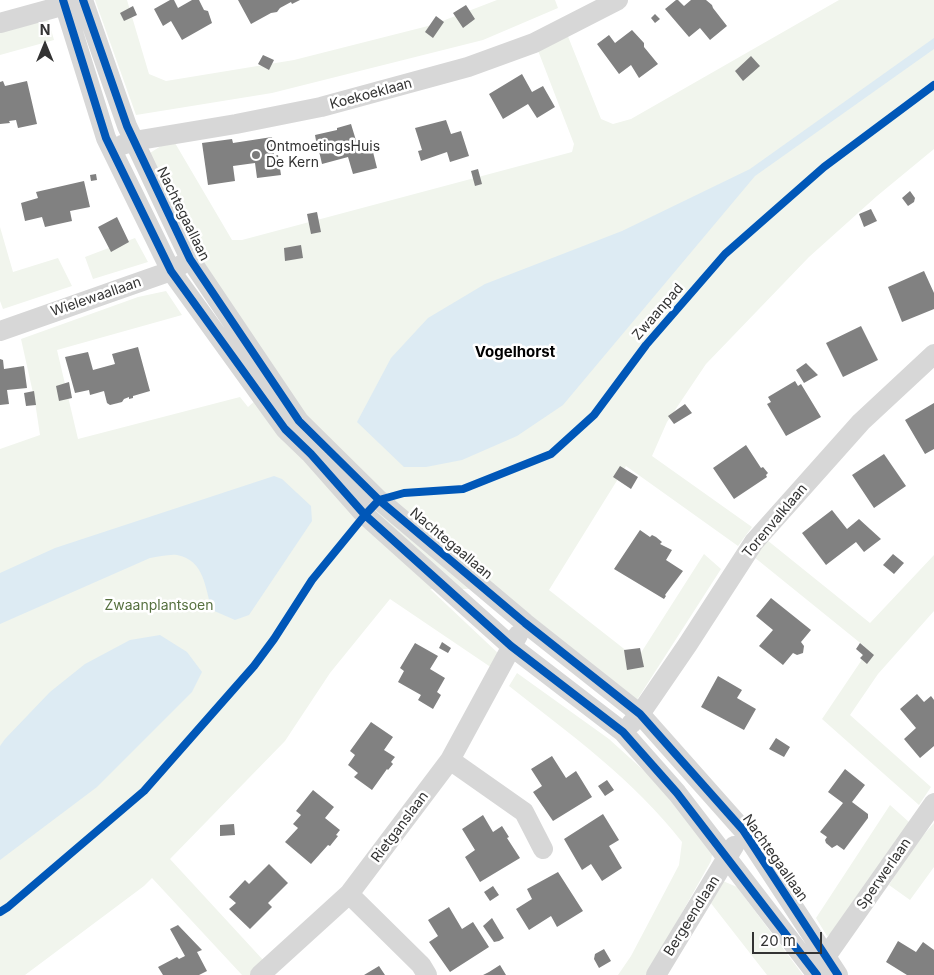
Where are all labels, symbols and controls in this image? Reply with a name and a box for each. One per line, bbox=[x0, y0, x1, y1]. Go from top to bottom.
north arrow bbox=[20, 20, 70, 70]
text: N bbox=[40, 21, 50, 38]
street label: Koekoeklaan bbox=[328, 75, 414, 113]
place label: OntmoetingsHuis De Kern bbox=[266, 139, 380, 172]
marker: OntmoetingsHuis De Kern bbox=[250, 149, 262, 161]
street label: Nachtegaallaan bbox=[153, 164, 213, 264]
street label: Wielewaallaan bbox=[49, 274, 143, 320]
street label: Zwaanpad bbox=[629, 280, 687, 344]
district label: Vogelhorst bbox=[475, 343, 555, 361]
street label: Torenvalklaan bbox=[739, 480, 811, 562]
street label: Nachtegaallaan bbox=[406, 505, 496, 583]
park label: Zwaanplantsoen bbox=[104, 598, 214, 614]
street label: Rietganslaan bbox=[368, 788, 432, 866]
street label: Nachtegaallaan bbox=[739, 811, 811, 905]
street label: Sperwerlaan bbox=[853, 835, 915, 913]
street label: Bergeendlaan bbox=[661, 873, 723, 959]
scale bar bbox=[754, 922, 824, 954]
text: 20 m bbox=[760, 931, 796, 950]

